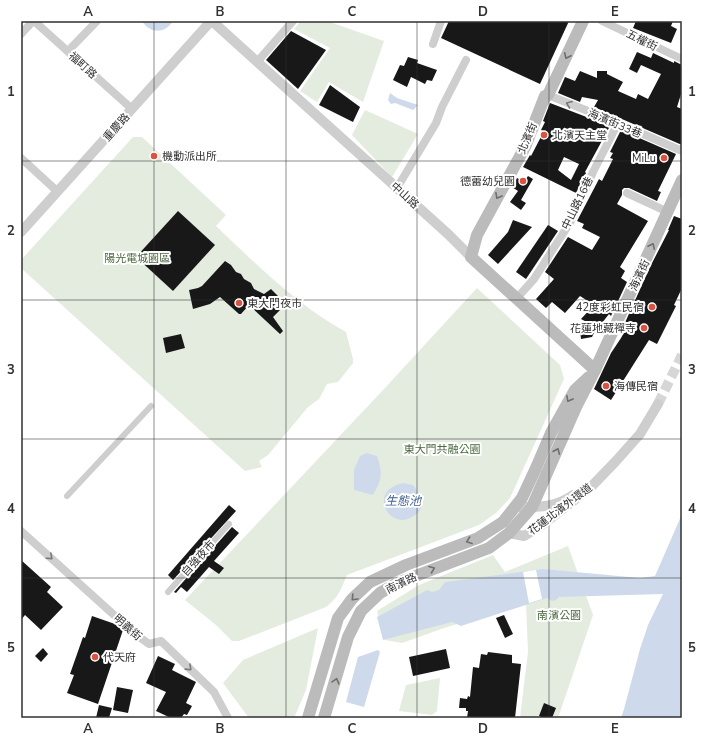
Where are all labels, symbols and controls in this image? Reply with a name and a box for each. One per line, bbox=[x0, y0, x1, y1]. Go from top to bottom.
text: A bbox=[83, 3, 93, 21]
text: B bbox=[216, 3, 225, 21]
text: C bbox=[348, 3, 357, 21]
text: D bbox=[478, 3, 488, 21]
text: E bbox=[611, 3, 619, 21]
street label: 五權街 bbox=[624, 26, 660, 54]
street label: 福町路 bbox=[65, 49, 100, 82]
one-way arrow bbox=[564, 52, 572, 60]
text: 1 bbox=[7, 83, 15, 101]
text: 1 bbox=[688, 83, 696, 101]
one-way arrow bbox=[565, 100, 572, 108]
street label: 海濱街33巷 bbox=[586, 105, 644, 142]
street label: 重慶路 bbox=[100, 110, 133, 145]
street label: 北濱街 bbox=[514, 120, 541, 156]
place label: 北濱天主堂 bbox=[552, 128, 607, 143]
marker: 北濱天主堂 bbox=[539, 130, 549, 140]
place label: 機動派出所 bbox=[162, 149, 217, 164]
marker: 機動派出所 bbox=[149, 151, 159, 161]
place label: MiLu bbox=[632, 151, 656, 166]
marker: MiLu bbox=[659, 153, 669, 163]
place label: 德蕾幼兒園 bbox=[460, 174, 515, 189]
street label: 中山路16巷 bbox=[558, 174, 597, 232]
marker: 德蕾幼兒園 bbox=[518, 176, 528, 186]
street label: 中山路 bbox=[387, 179, 422, 212]
one-way arrow bbox=[495, 192, 503, 200]
text: 2 bbox=[7, 222, 15, 240]
text: 2 bbox=[688, 222, 696, 240]
one-way arrow bbox=[647, 243, 655, 250]
park label: 陽光電城園區 bbox=[104, 251, 170, 266]
street label: 海濱街 bbox=[626, 257, 653, 293]
place label: 東大門夜市 bbox=[247, 296, 302, 311]
marker: 東大門夜市 bbox=[234, 298, 244, 308]
place label: 42度彩虹民宿 bbox=[576, 300, 644, 315]
marker: 42度彩虹民宿 bbox=[647, 302, 657, 312]
place label: 花蓮地藏禪寺 bbox=[570, 321, 636, 336]
marker: 花蓮地藏禪寺 bbox=[639, 323, 649, 333]
text: 3 bbox=[7, 361, 15, 379]
text: 3 bbox=[688, 361, 696, 379]
place label: 海傳民宿 bbox=[614, 379, 658, 394]
marker: 海傳民宿 bbox=[601, 381, 611, 391]
one-way arrow bbox=[567, 395, 574, 402]
park label: 東大門共融公園 bbox=[404, 442, 481, 457]
one-way arrow bbox=[553, 448, 561, 455]
street label: 花蓮北濱外環道 bbox=[525, 480, 596, 539]
water label: 生態池 bbox=[385, 493, 423, 509]
text: 4 bbox=[7, 500, 15, 518]
text: 4 bbox=[688, 500, 696, 518]
street label: 自強夜市 bbox=[178, 537, 219, 580]
one-way arrow bbox=[466, 537, 473, 545]
one-way arrow bbox=[45, 552, 53, 559]
one-way arrow bbox=[428, 565, 435, 573]
street label: 南濱路 bbox=[383, 569, 419, 597]
one-way arrow bbox=[351, 593, 359, 601]
park label: 南濱公園 bbox=[537, 608, 581, 623]
street label: 明義街 bbox=[110, 611, 145, 644]
text: 5 bbox=[7, 639, 15, 657]
text: 5 bbox=[688, 639, 696, 657]
place label: 代天府 bbox=[103, 650, 136, 665]
marker: 代天府 bbox=[90, 652, 100, 662]
one-way arrow bbox=[184, 663, 192, 671]
one-way arrow bbox=[331, 677, 340, 684]
text: A bbox=[83, 720, 93, 738]
text: B bbox=[216, 720, 225, 738]
text: C bbox=[348, 720, 357, 738]
text: D bbox=[478, 720, 488, 738]
text: E bbox=[611, 720, 619, 738]

